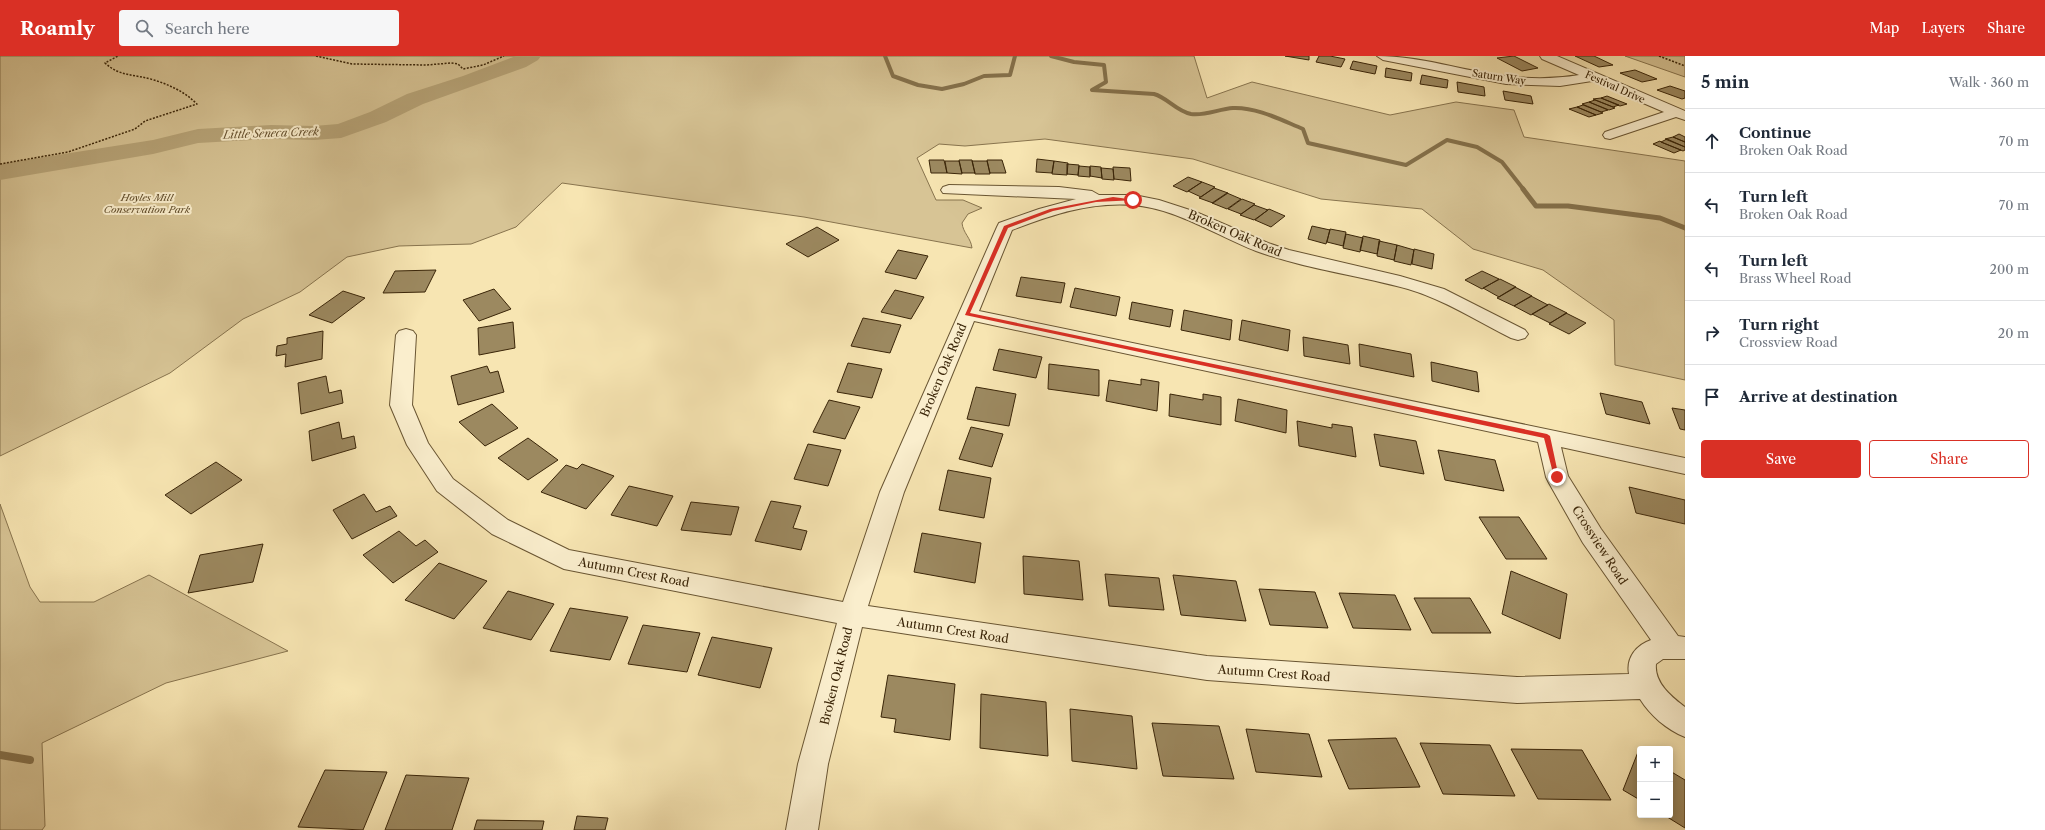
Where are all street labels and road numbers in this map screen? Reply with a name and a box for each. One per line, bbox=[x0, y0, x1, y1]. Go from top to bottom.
street label: Saturn Way bbox=[1471, 66, 1527, 88]
street label: Festival Drive bbox=[1583, 68, 1647, 106]
street label: Broken Oak Road bbox=[1186, 206, 1285, 260]
street label: Broken Oak Road bbox=[916, 320, 970, 419]
street label: Crossview Road bbox=[1569, 503, 1631, 588]
street label: Autumn Crest Road bbox=[576, 554, 691, 590]
street label: Autumn Crest Road bbox=[895, 614, 1011, 646]
street label: Broken Oak Road bbox=[817, 625, 856, 727]
street label: Autumn Crest Road bbox=[1216, 662, 1331, 684]

